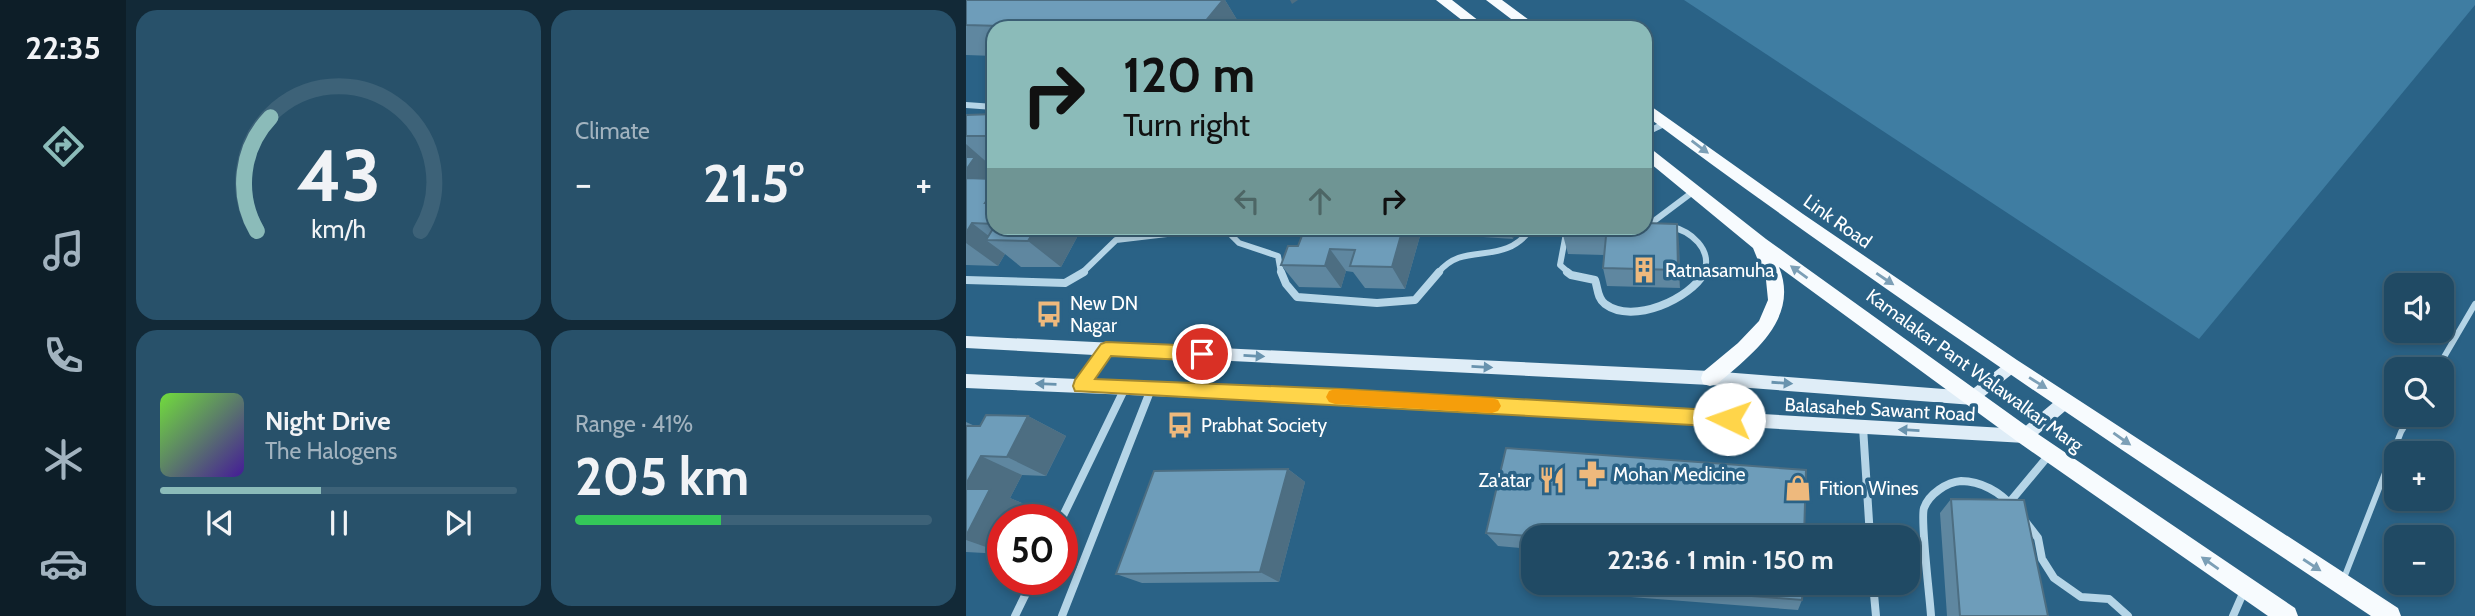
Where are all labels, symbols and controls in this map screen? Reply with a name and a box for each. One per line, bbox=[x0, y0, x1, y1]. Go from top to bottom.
text: 22:35 bbox=[25, 28, 101, 67]
text: 120 m bbox=[1123, 45, 1255, 104]
icon: right bbox=[1008, 49, 1099, 140]
text: Turn right bbox=[1123, 105, 1250, 144]
text: Climate bbox=[575, 117, 650, 145]
icon: directions bbox=[39, 122, 88, 171]
text: 43 bbox=[296, 131, 381, 219]
one-way arrow bbox=[1691, 140, 1709, 154]
text: 21.5° bbox=[703, 152, 804, 215]
text: − bbox=[575, 160, 592, 207]
text: + bbox=[915, 160, 932, 207]
icon: left bbox=[1228, 182, 1266, 220]
icon: ahead bbox=[1301, 182, 1339, 220]
icon: right bbox=[1374, 182, 1412, 220]
street label: Link Road bbox=[1799, 190, 1876, 253]
text: km/h bbox=[311, 214, 366, 244]
icon: music bbox=[39, 226, 88, 275]
building icon: Ratnasamuha bbox=[1629, 255, 1659, 285]
place label: Ratnasamuha bbox=[1665, 259, 1774, 282]
one-way arrow bbox=[1790, 265, 1808, 279]
one-way arrow bbox=[1876, 272, 1894, 286]
map controls bbox=[2384, 273, 2454, 595]
button: sound bbox=[2384, 273, 2454, 343]
street label: Kamalakar Pant Walawalkar Marg bbox=[1862, 284, 2088, 457]
place label: New DN Nagar bbox=[1070, 292, 1138, 337]
bus stop icon: New DN Nagar bbox=[1034, 299, 1064, 329]
pin bbox=[1172, 324, 1232, 384]
icon: phone bbox=[39, 331, 88, 380]
icon: arrive bbox=[1183, 335, 1221, 373]
one-way arrow bbox=[1244, 351, 1266, 362]
button: search bbox=[2384, 357, 2454, 427]
one-way arrow bbox=[1471, 362, 1493, 373]
one-way arrow bbox=[2029, 377, 2048, 390]
one-way arrow bbox=[1771, 378, 1793, 389]
one-way arrow bbox=[1035, 379, 1057, 390]
position arrow bbox=[1692, 382, 1766, 456]
street label: Balasaheb Sawant Road bbox=[1784, 393, 1976, 426]
text: Night Drive bbox=[265, 405, 391, 437]
text: Range · 41% bbox=[575, 410, 693, 438]
bus stop icon: Prabhat Society bbox=[1165, 410, 1195, 440]
place label: Prabhat Society bbox=[1201, 414, 1327, 437]
one-way arrow bbox=[1898, 424, 1920, 435]
one-way arrow bbox=[2113, 432, 2131, 446]
icon: climate bbox=[39, 435, 88, 484]
text: The Halogens bbox=[265, 437, 397, 465]
button: + bbox=[2384, 441, 2454, 511]
text: 205 km bbox=[575, 445, 749, 508]
pharmacy icon: Mohan Medicine bbox=[1577, 459, 1607, 489]
place label: Mohan Medicine bbox=[1613, 463, 1746, 486]
restaurant icon: Za'atar bbox=[1537, 465, 1567, 495]
place label: Za'atar bbox=[1479, 469, 1531, 492]
shop icon: Fition Wines bbox=[1783, 473, 1813, 503]
place label: Fition Wines bbox=[1819, 477, 1919, 500]
icon: previous bbox=[201, 504, 239, 542]
icon: pause bbox=[320, 504, 358, 542]
icon: next bbox=[439, 504, 477, 542]
speed limit sign: 50 bbox=[987, 504, 1078, 595]
button: − bbox=[2384, 525, 2454, 595]
icon: car bbox=[39, 539, 88, 588]
text: 22:36 · 1 min · 150 m bbox=[1607, 544, 1834, 576]
one-way arrow bbox=[2201, 556, 2219, 570]
one-way arrow bbox=[2303, 558, 2321, 572]

